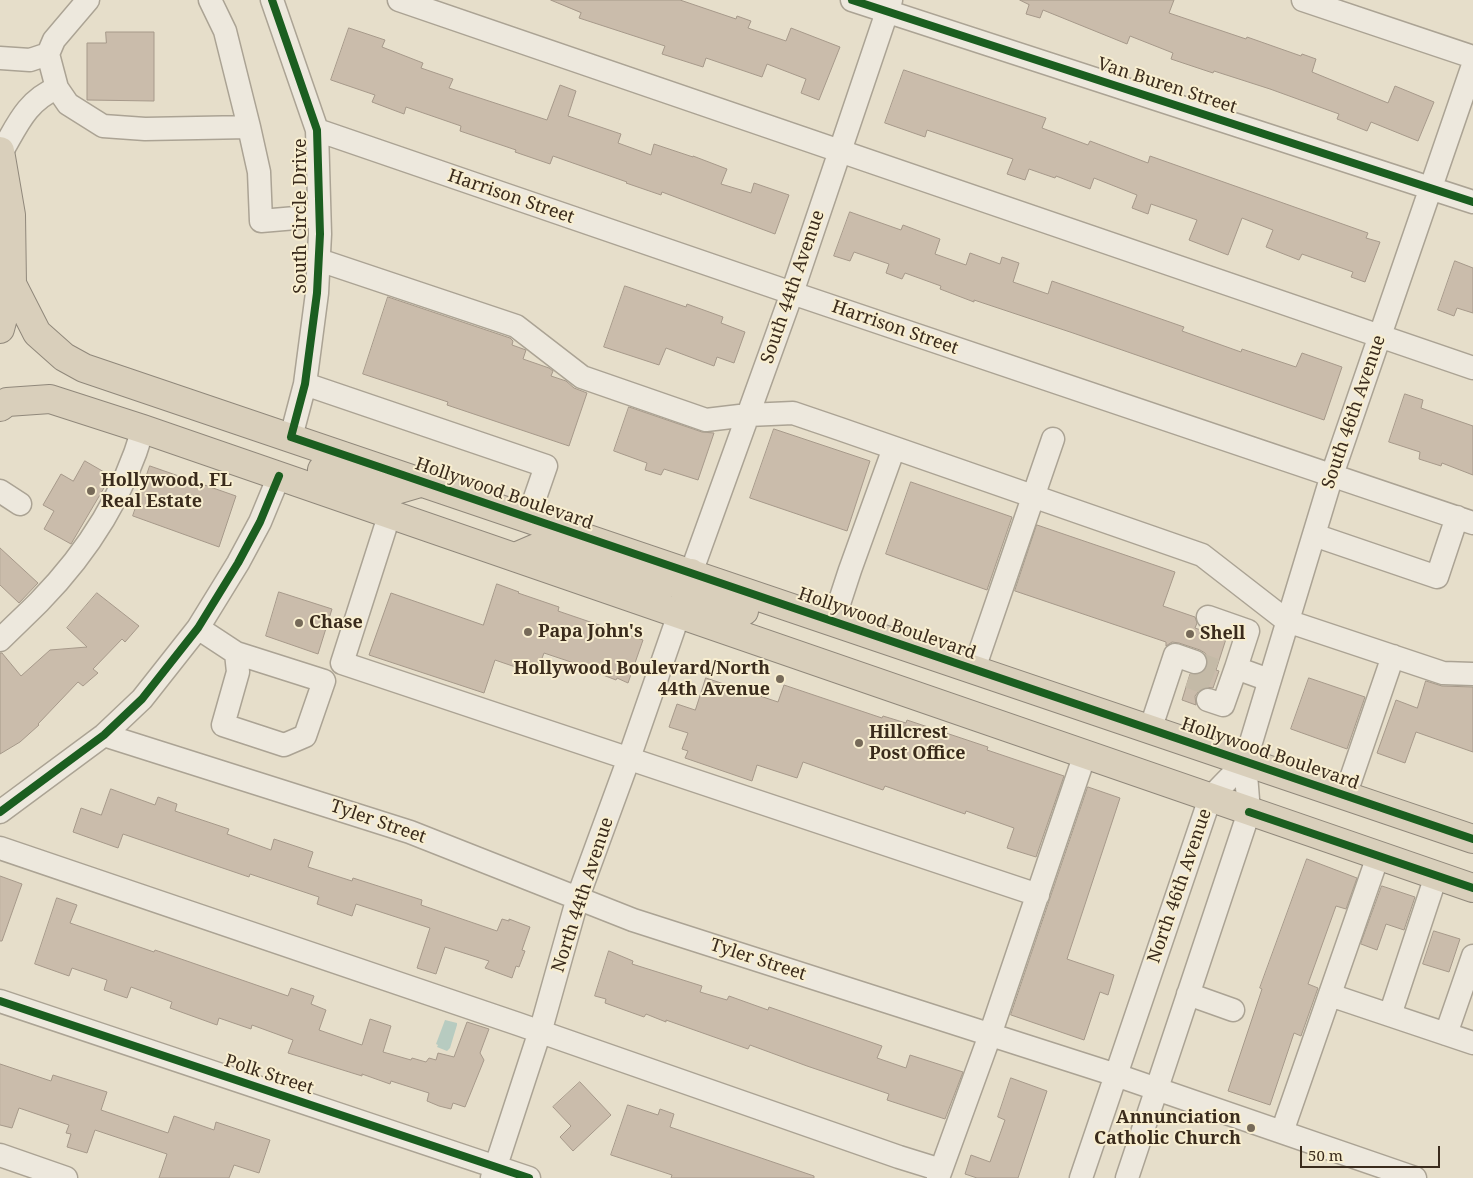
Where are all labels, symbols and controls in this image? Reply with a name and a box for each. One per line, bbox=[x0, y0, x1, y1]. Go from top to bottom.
street label: Van Buren Street bbox=[1095, 53, 1239, 119]
street label: South Circle Drive bbox=[290, 138, 312, 294]
street label: Harrison Street bbox=[445, 165, 577, 229]
street label: South 44th Avenue bbox=[757, 207, 829, 367]
street label: Harrison Street bbox=[829, 296, 961, 360]
street label: South 46th Avenue bbox=[1318, 332, 1390, 492]
street label: Hollywood Boulevard bbox=[412, 453, 596, 535]
place label: Hollywood, FL Real Estate bbox=[101, 470, 232, 512]
marker: Hollywood, FL Real Estate bbox=[85, 485, 97, 497]
street label: Hollywood Boulevard bbox=[795, 583, 979, 665]
place label: Chase bbox=[309, 612, 363, 634]
marker: Chase bbox=[293, 617, 305, 629]
place label: Papa John's bbox=[538, 621, 643, 643]
place label: Shell bbox=[1200, 623, 1245, 645]
marker: Papa John's bbox=[522, 626, 534, 638]
marker: Shell bbox=[1184, 628, 1196, 640]
place label: Hollywood Boulevard/North 44th Avenue bbox=[514, 658, 770, 701]
marker: Hollywood Boulevard/North 44th Avenue bbox=[774, 673, 786, 685]
street label: Hollywood Boulevard bbox=[1178, 713, 1362, 795]
place label: Hillcrest Post Office bbox=[869, 722, 965, 764]
marker: Hillcrest Post Office bbox=[853, 737, 865, 749]
street label: Tyler Street bbox=[327, 796, 429, 848]
street label: North 46th Avenue bbox=[1143, 806, 1217, 966]
street label: North 44th Avenue bbox=[548, 815, 618, 975]
street label: Tyler Street bbox=[707, 934, 809, 986]
street label: Polk Street bbox=[222, 1050, 316, 1100]
place label: Annunciation Catholic Church bbox=[1094, 1107, 1241, 1150]
marker: Annunciation Catholic Church bbox=[1245, 1122, 1257, 1134]
scale bar bbox=[1303, 1136, 1443, 1168]
text: 50 m bbox=[1308, 1145, 1343, 1165]

